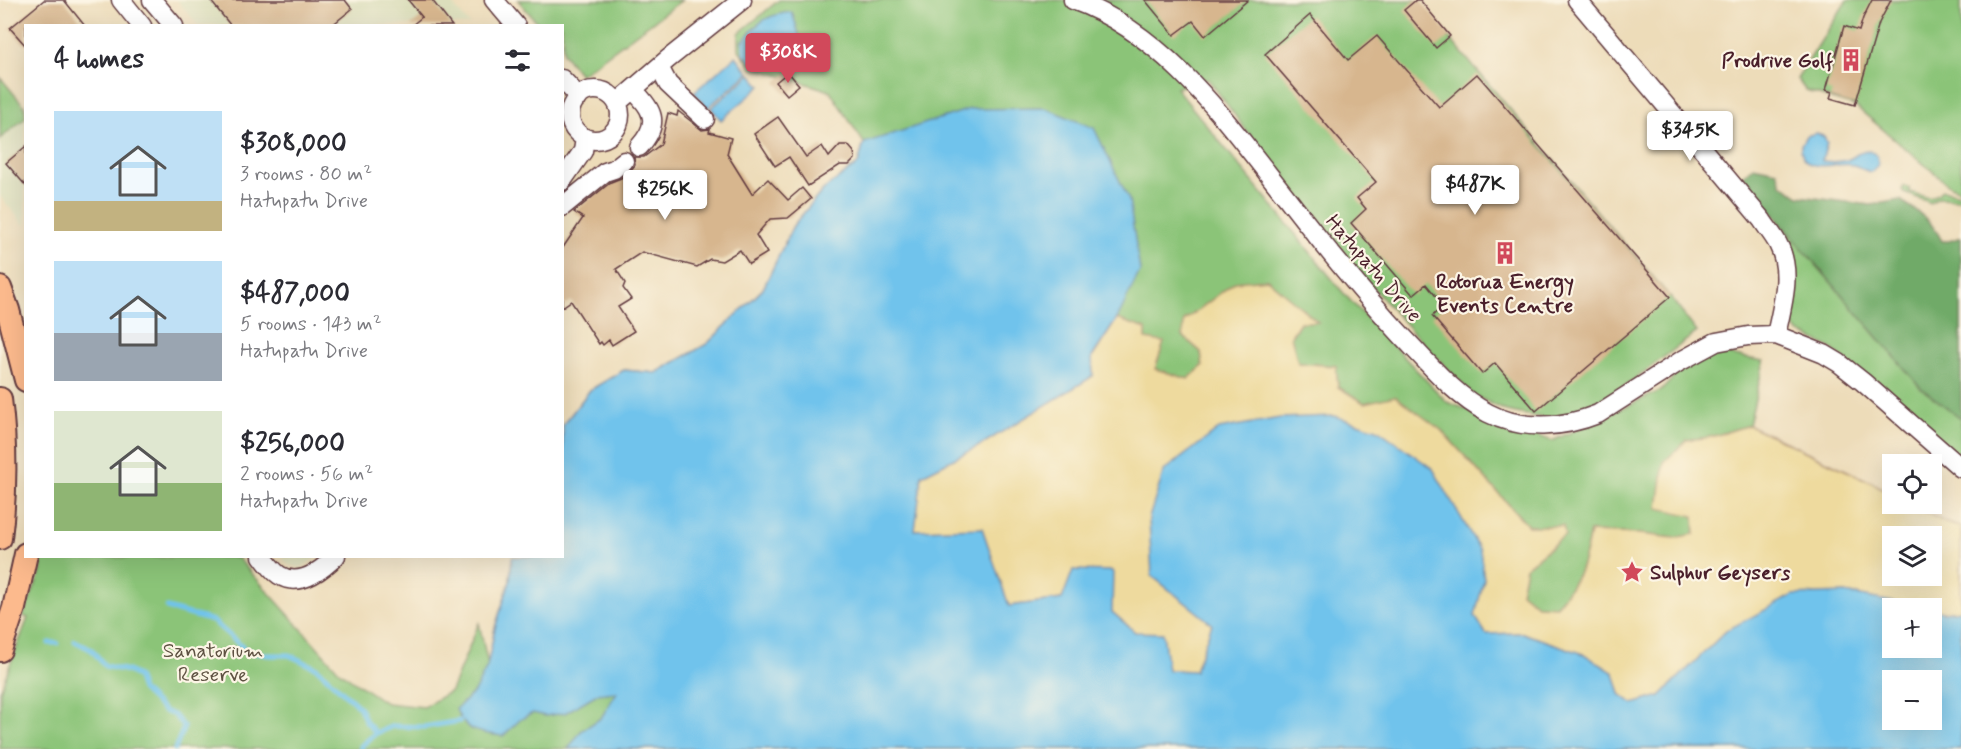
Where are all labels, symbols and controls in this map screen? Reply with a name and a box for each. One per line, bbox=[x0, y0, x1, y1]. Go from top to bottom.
pin: $308K bbox=[746, 33, 830, 84]
text: $308K bbox=[759, 39, 817, 66]
text: 4 homes bbox=[54, 43, 144, 77]
icon: filters bbox=[501, 44, 534, 77]
place label: Prodrive Golf bbox=[1721, 47, 1833, 75]
building icon: Prodrive Golf bbox=[1838, 47, 1864, 73]
pin: $345K bbox=[1648, 111, 1732, 162]
text: $345K bbox=[1661, 117, 1719, 144]
text: $308,000 bbox=[240, 127, 347, 161]
icon: home bbox=[102, 135, 174, 207]
text: 3 rooms · 80 m² bbox=[240, 161, 372, 188]
pin: $487K bbox=[1433, 165, 1517, 216]
pin: $256K bbox=[623, 170, 707, 221]
text: $487K bbox=[1445, 171, 1505, 198]
text: $256K bbox=[637, 176, 693, 203]
text: Hatupatu Drive bbox=[240, 188, 368, 215]
street label: Hatupatu Drive bbox=[1319, 209, 1428, 329]
building icon: Rotorua Energy Events Centre bbox=[1492, 240, 1518, 266]
place label: Rotorua Energy Events Centre bbox=[1436, 268, 1574, 320]
text: $487,000 bbox=[240, 277, 350, 311]
icon: home bbox=[102, 285, 174, 357]
text: 5 rooms · 143 m² bbox=[240, 311, 382, 338]
text: Hatupatu Drive bbox=[240, 338, 368, 365]
text: $256,000 bbox=[240, 427, 345, 461]
icon: home bbox=[102, 435, 174, 507]
map controls bbox=[1882, 454, 1942, 730]
button: locate bbox=[1882, 454, 1942, 514]
text: 2 rooms · 56 m² bbox=[240, 461, 373, 488]
text: Hatupatu Drive bbox=[240, 488, 368, 515]
button: layers bbox=[1882, 526, 1942, 586]
place icon: Sulphur Geysers bbox=[1619, 559, 1645, 585]
place label: Sulphur Geysers bbox=[1650, 559, 1791, 587]
button: + bbox=[1882, 598, 1942, 658]
park label: Sanatorium Reserve bbox=[163, 637, 263, 689]
button: − bbox=[1882, 670, 1942, 730]

